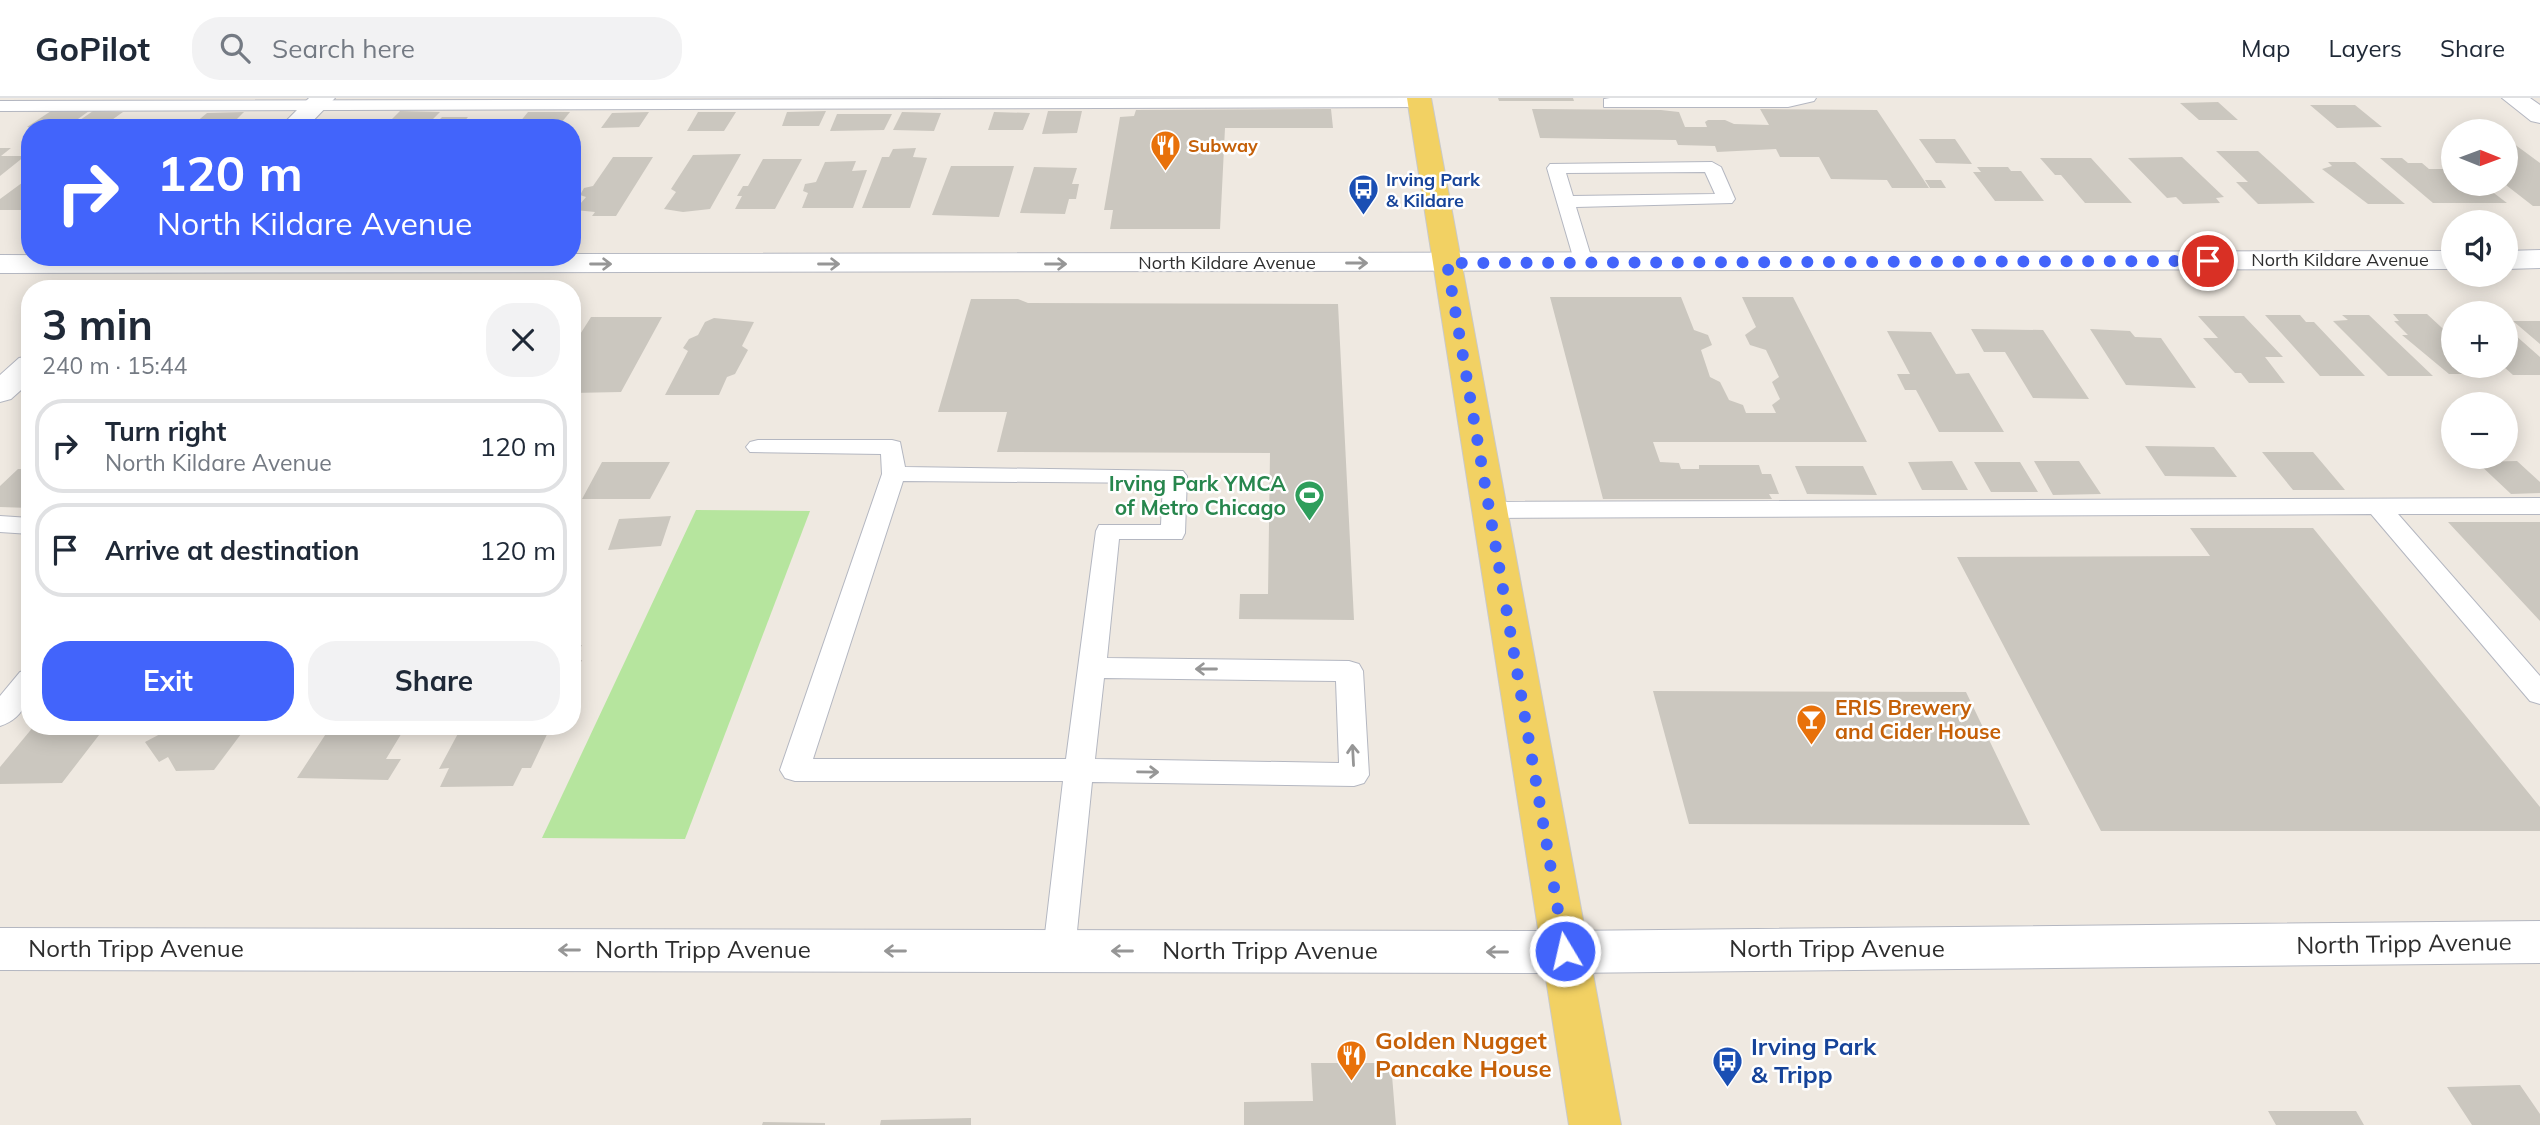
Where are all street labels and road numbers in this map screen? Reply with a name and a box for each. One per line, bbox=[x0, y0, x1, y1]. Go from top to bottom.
street label: North Kildare Avenue bbox=[2251, 248, 2429, 271]
street label: North Kildare Avenue bbox=[1138, 251, 1316, 274]
street label: North Tripp Avenue bbox=[2296, 926, 2512, 960]
street label: North Tripp Avenue bbox=[28, 933, 244, 963]
street label: North Tripp Avenue bbox=[1729, 933, 1945, 963]
street label: North Tripp Avenue bbox=[595, 934, 811, 964]
street label: North Tripp Avenue bbox=[1162, 935, 1378, 965]

